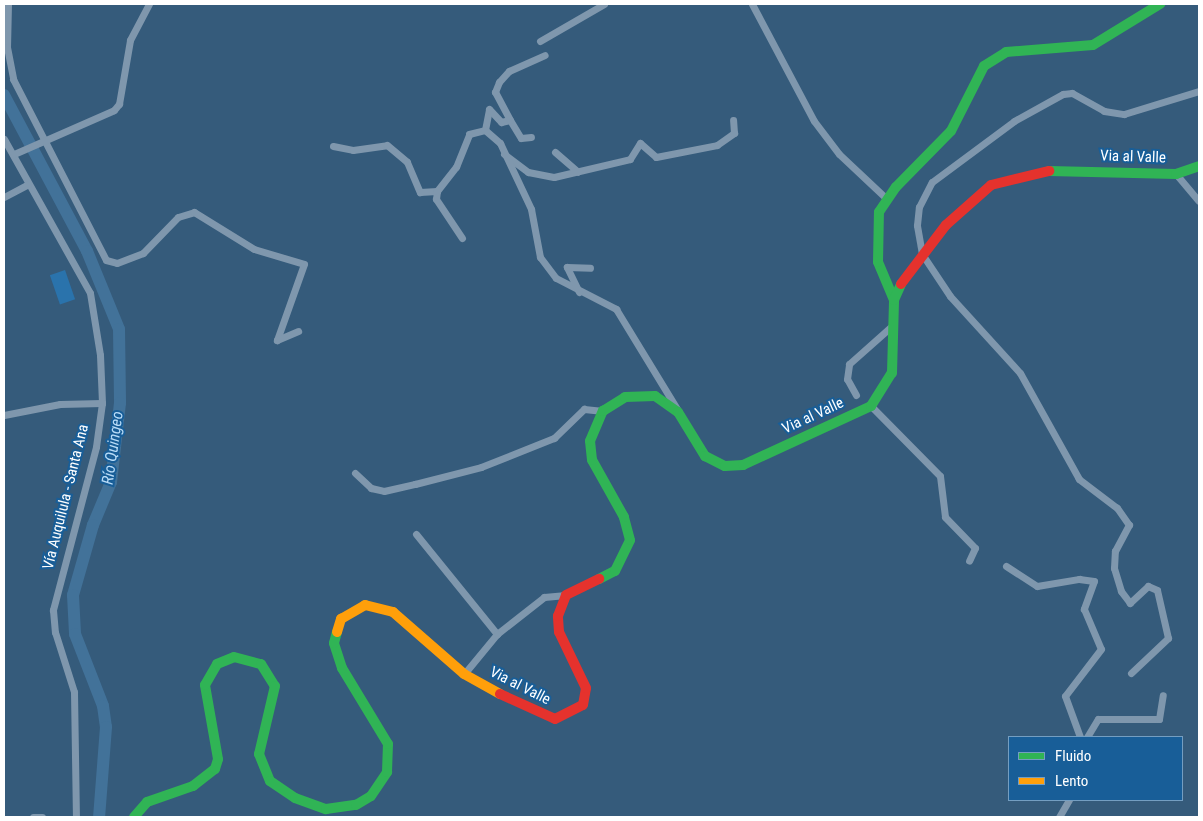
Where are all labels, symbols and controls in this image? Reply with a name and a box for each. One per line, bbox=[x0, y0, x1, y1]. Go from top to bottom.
street label: Via al Valle bbox=[1100, 147, 1166, 167]
street label: Via al Valle bbox=[779, 394, 847, 438]
water label: Río Quingeo bbox=[98, 410, 128, 486]
street label: Vía Auquilula - Santa Ana bbox=[39, 423, 93, 571]
street label: Via al Valle bbox=[487, 663, 553, 709]
legend bbox=[1008, 736, 1183, 801]
text: Fluido bbox=[1055, 747, 1091, 765]
text: Lento bbox=[1055, 772, 1088, 790]

